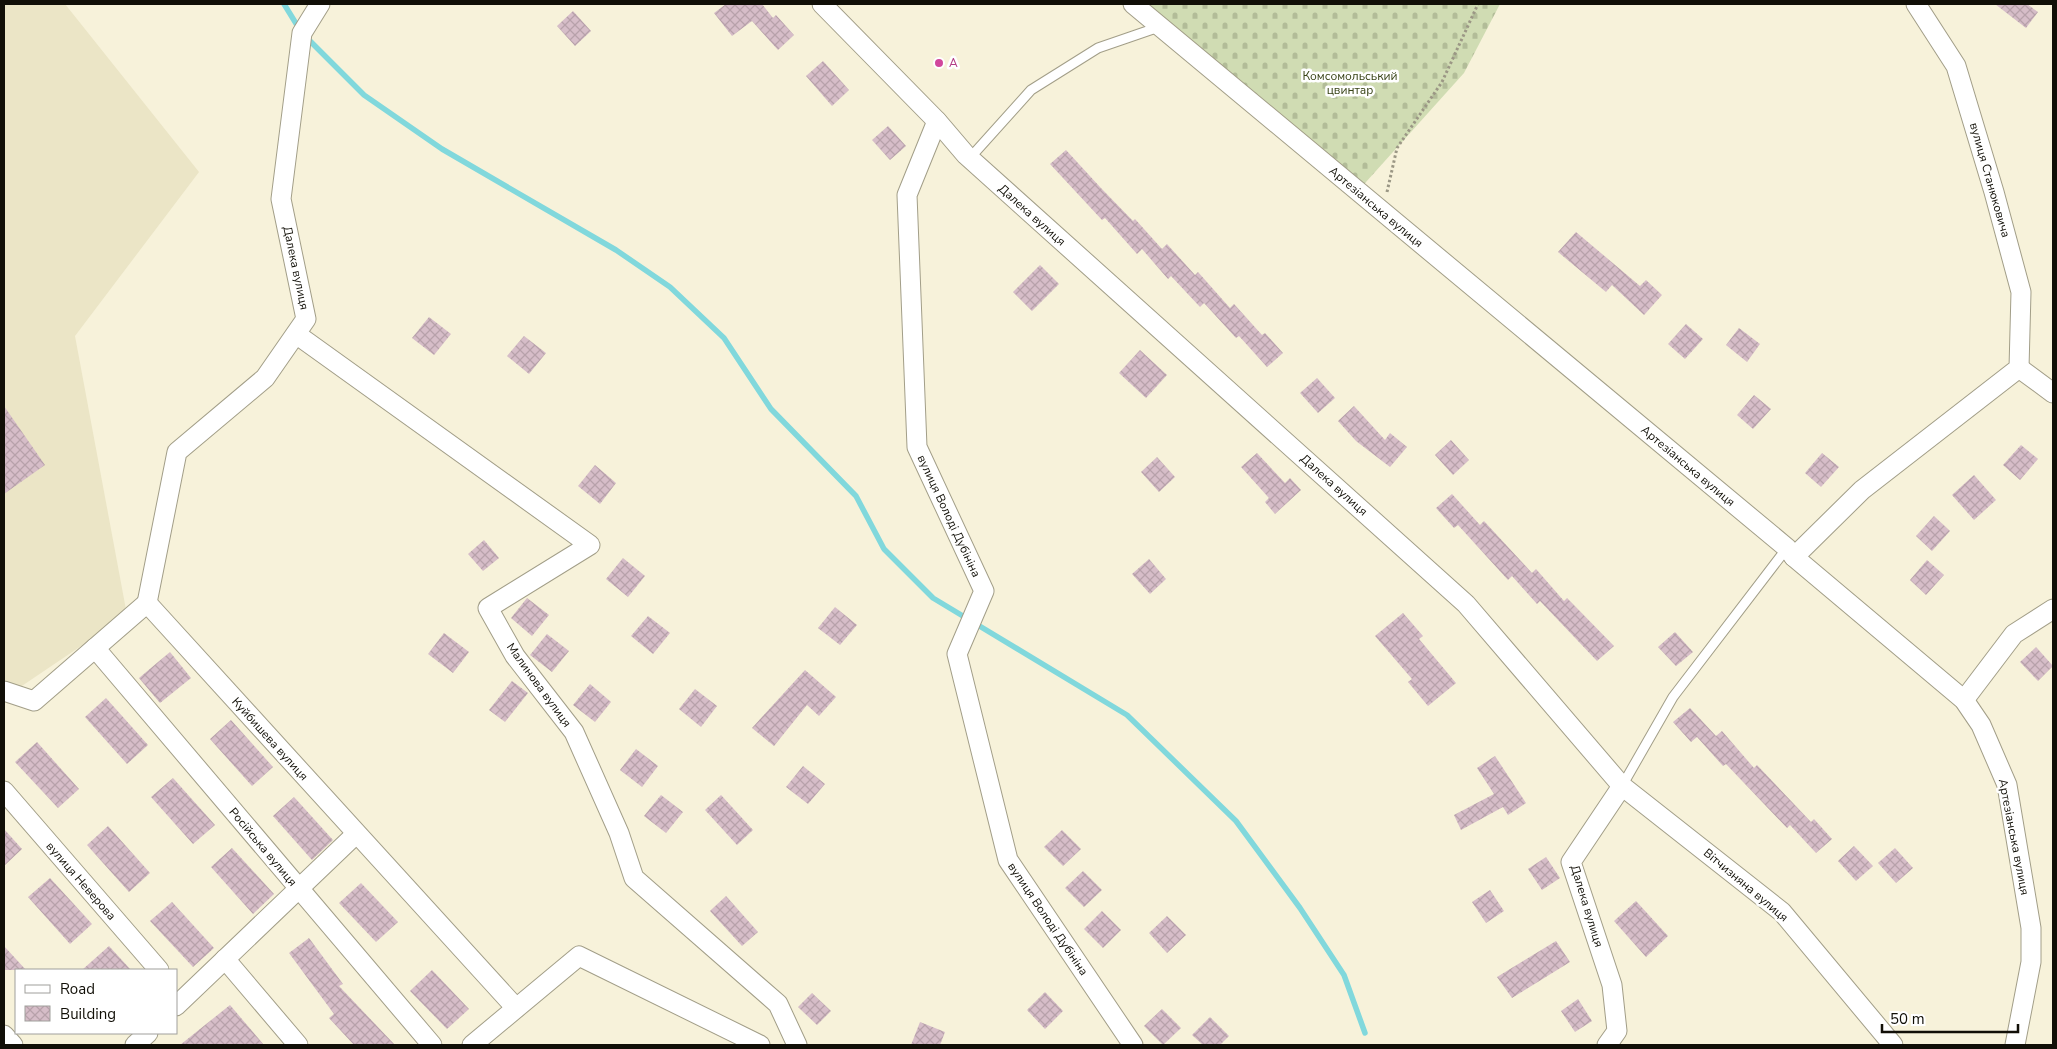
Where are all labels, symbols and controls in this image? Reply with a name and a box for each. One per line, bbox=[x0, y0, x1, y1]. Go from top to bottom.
place label: А bbox=[949, 55, 958, 71]
marker: А bbox=[933, 57, 945, 69]
park label: Комсомольський цвинтар bbox=[1302, 68, 1398, 98]
street label: вулиця Станюковича bbox=[1966, 121, 2014, 239]
street label: Артезіанська вулиця bbox=[1326, 163, 1426, 251]
street label: Далека вулиця bbox=[995, 181, 1069, 249]
street label: Далека вулиця bbox=[279, 225, 313, 311]
street label: Артезіанська вулиця bbox=[1638, 422, 1738, 510]
street label: Далека вулиця bbox=[1297, 451, 1371, 519]
street label: вулиця Володі Дубініна bbox=[914, 452, 984, 580]
street label: Малинова вулиця bbox=[503, 640, 575, 730]
street label: Куйбишева вулиця bbox=[228, 694, 312, 784]
street label: Артезіанська вулиця bbox=[1995, 778, 2033, 896]
street label: Російська вулиця bbox=[225, 804, 301, 890]
street label: вулиця Неверова bbox=[43, 838, 119, 924]
street label: Вітчизняна вулиця bbox=[1700, 845, 1792, 925]
street label: вулиця Володі Дубініна bbox=[1004, 859, 1092, 979]
street label: Далека вулиця bbox=[1567, 863, 1607, 949]
legend bbox=[15, 969, 178, 1034]
text: Road bbox=[60, 979, 95, 999]
scale bar bbox=[1882, 1002, 2018, 1034]
text: Building bbox=[60, 1004, 116, 1024]
text: 50 m bbox=[1890, 1009, 1925, 1029]

